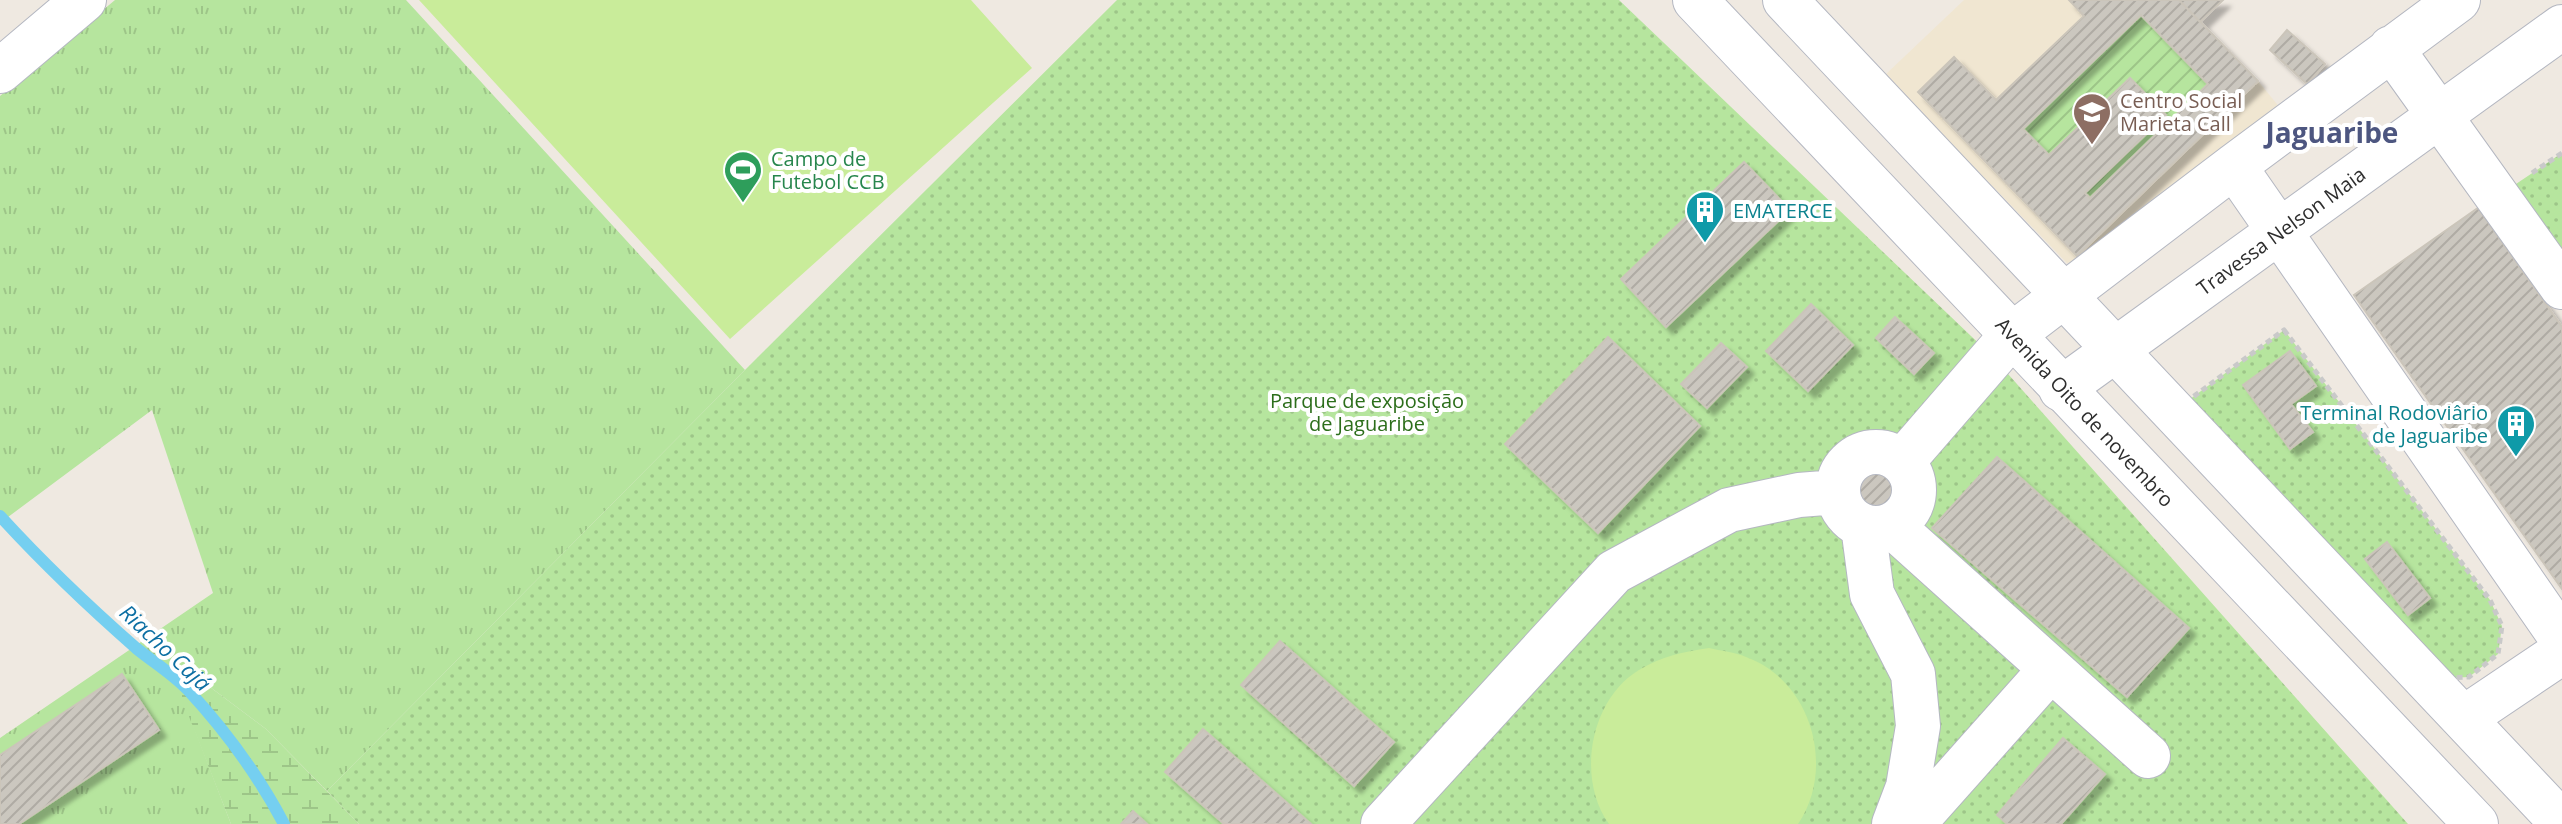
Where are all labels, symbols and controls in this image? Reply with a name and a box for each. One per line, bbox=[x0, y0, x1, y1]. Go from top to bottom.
place label: Centro Social Marieta Call bbox=[2120, 87, 2242, 137]
school or university icon: Centro Social Marieta Call bbox=[2071, 91, 2113, 146]
district label: Jaguaribe bbox=[2263, 113, 2398, 151]
place label: Campo de Futebol CCB bbox=[771, 145, 885, 195]
sports icon: Campo de Futebol CCB bbox=[722, 149, 764, 204]
street label: Travessa Nelson Maia bbox=[2191, 161, 2371, 301]
building icon: EMATERCE bbox=[1684, 189, 1726, 244]
place label: EMATERCE bbox=[1733, 197, 1833, 224]
street label: Avenida Oito de novembro bbox=[1990, 311, 2180, 513]
park label: Parque de exposição de Jaguaribe bbox=[1270, 387, 1464, 437]
place label: Terminal Rodoviârio de Jaguaribe bbox=[2300, 399, 2488, 449]
building icon: Terminal Rodoviârio de Jaguaribe bbox=[2495, 403, 2537, 458]
water label: Riacho Cajá bbox=[114, 597, 218, 697]

